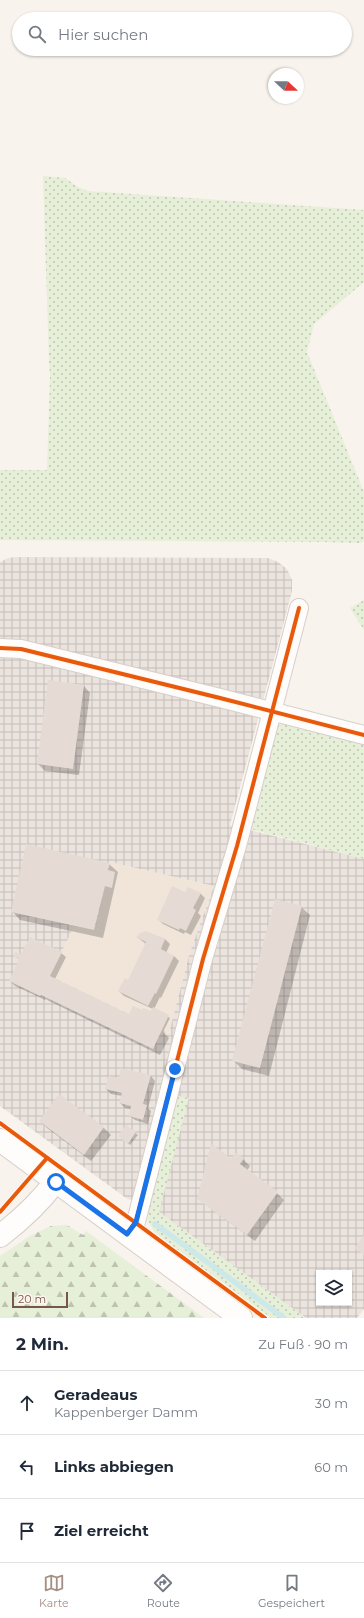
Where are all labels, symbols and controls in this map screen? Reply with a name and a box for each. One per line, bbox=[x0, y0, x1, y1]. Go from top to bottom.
search box bbox=[12, 12, 352, 56]
icon: search bbox=[26, 23, 48, 45]
text: Hier suchen bbox=[58, 25, 148, 44]
north arrow bbox=[268, 68, 304, 104]
route end bbox=[166, 1060, 184, 1078]
route start bbox=[47, 1173, 65, 1191]
map controls bbox=[316, 1270, 352, 1306]
button: layers bbox=[316, 1270, 352, 1306]
scale bar bbox=[12, 1290, 68, 1309]
text: 20 m bbox=[18, 1292, 46, 1306]
text: 2 Min. bbox=[16, 1334, 68, 1354]
text: Zu Fuß · 90 m bbox=[258, 1336, 348, 1352]
text: Geradeaus bbox=[54, 1385, 137, 1404]
icon: ahead bbox=[16, 1392, 38, 1414]
text: 30 m bbox=[315, 1395, 348, 1411]
text: Kappenberger Damm bbox=[54, 1404, 198, 1420]
icon: left bbox=[16, 1456, 38, 1478]
text: Links abbiegen bbox=[54, 1457, 174, 1476]
text: 60 m bbox=[314, 1459, 348, 1475]
icon: arrive bbox=[16, 1520, 38, 1542]
text: Ziel erreicht bbox=[54, 1521, 149, 1540]
tab: Karte bbox=[39, 1572, 69, 1610]
tab: Route bbox=[147, 1572, 180, 1610]
tab: Gespeichert bbox=[258, 1572, 325, 1610]

